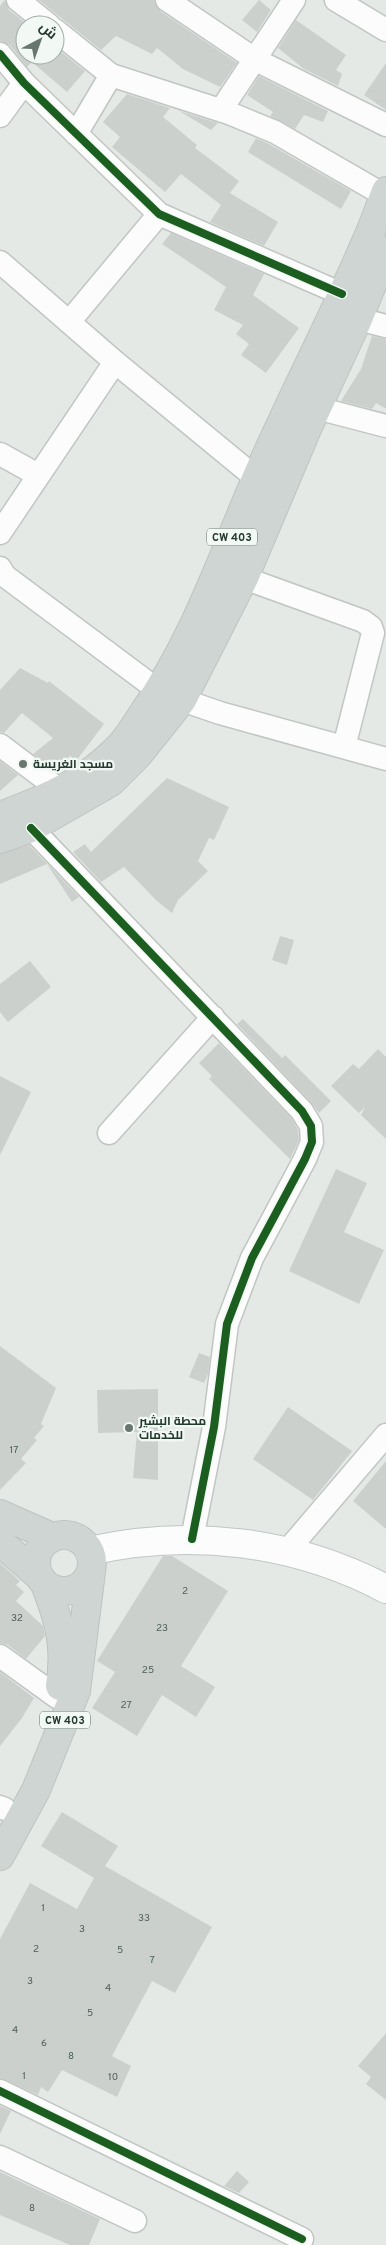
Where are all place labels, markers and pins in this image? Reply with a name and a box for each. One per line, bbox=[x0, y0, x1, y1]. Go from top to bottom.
place label: مسجد الغريسة bbox=[33, 757, 113, 773]
marker: مسجد الغريسة bbox=[17, 758, 29, 770]
place label: محطة البشير للخدمات bbox=[138, 1414, 206, 1444]
marker: محطة البشير للخدمات bbox=[123, 1422, 135, 1434]

